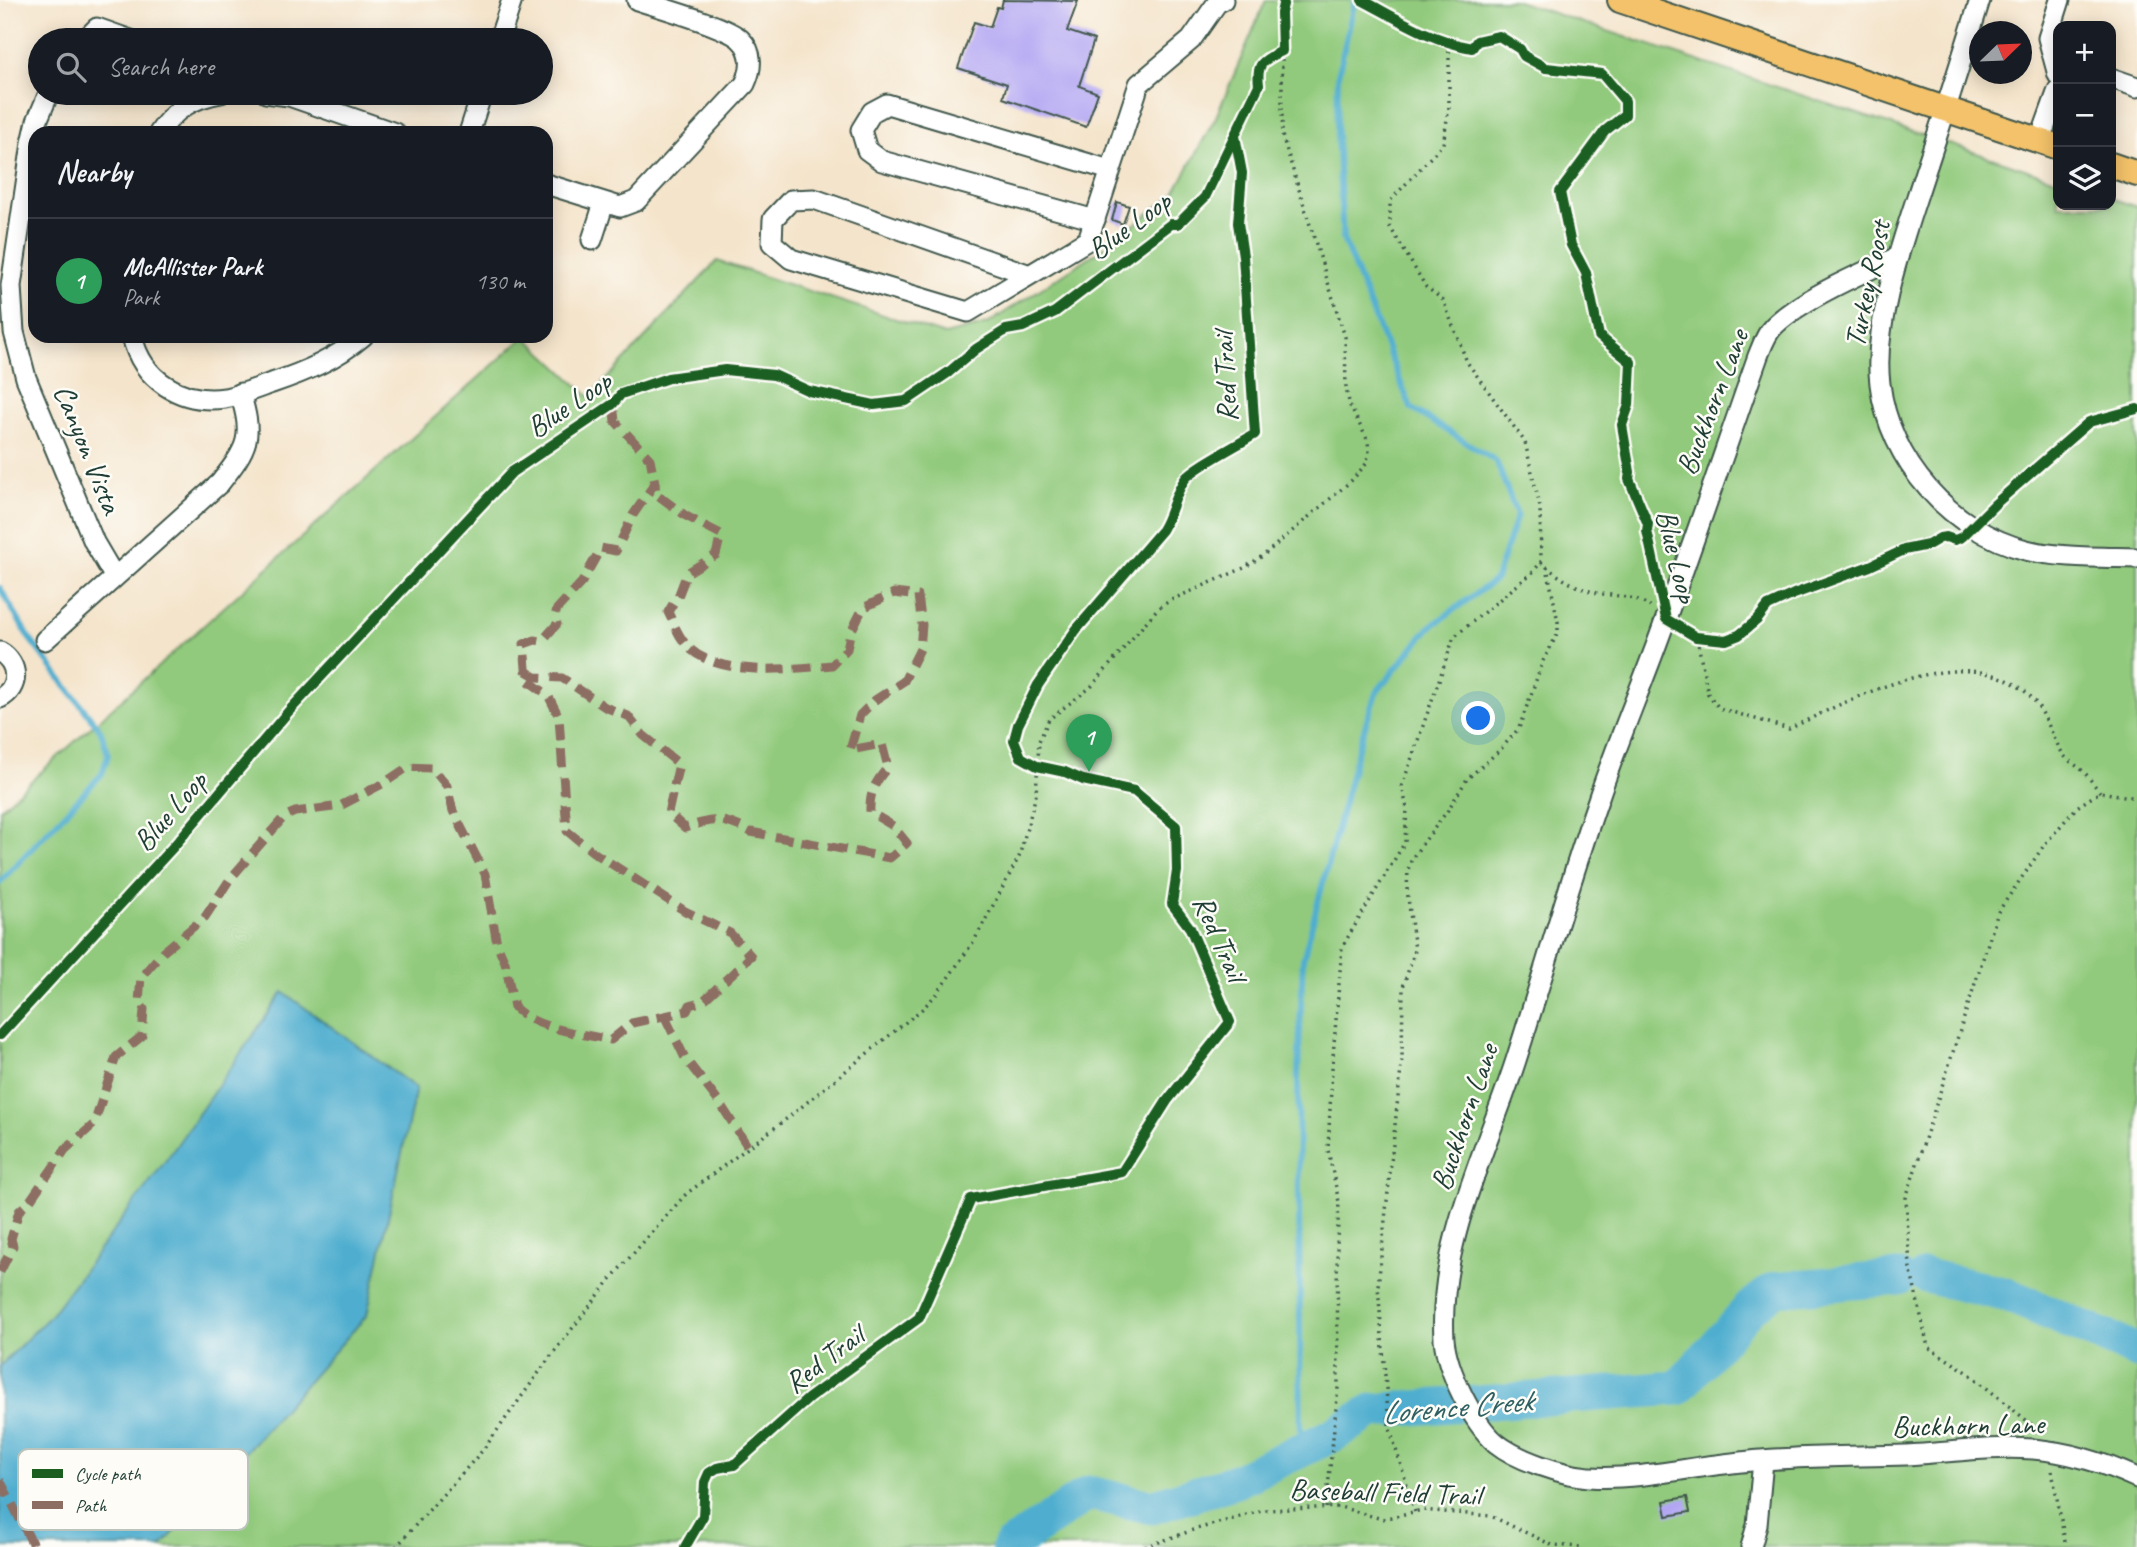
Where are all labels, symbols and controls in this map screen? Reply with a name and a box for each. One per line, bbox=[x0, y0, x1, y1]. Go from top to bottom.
north arrow bbox=[1969, 21, 2032, 84]
map controls bbox=[2053, 21, 2116, 210]
button: + bbox=[2053, 21, 2116, 84]
search box bbox=[28, 28, 553, 105]
icon: search bbox=[52, 48, 90, 86]
text: Search here bbox=[108, 50, 214, 83]
button: − bbox=[2053, 84, 2116, 147]
button: layers bbox=[2053, 147, 2116, 210]
text: Nearby bbox=[56, 153, 132, 191]
street label: Blue Loop bbox=[1080, 181, 1180, 268]
street label: Turkey Roost bbox=[1835, 214, 1900, 351]
text: McAllister Park bbox=[123, 250, 262, 283]
text: 1 bbox=[74, 267, 84, 296]
text: 130 m bbox=[476, 267, 525, 296]
text: Park bbox=[123, 283, 159, 312]
street label: Buckhorn Lane bbox=[1667, 322, 1758, 480]
street label: Red Trail bbox=[1203, 326, 1246, 423]
street label: Blue Loop bbox=[519, 361, 620, 446]
street label: Canyon Vista bbox=[45, 379, 132, 521]
street label: Blue Loop bbox=[1647, 506, 1707, 608]
your location bbox=[1461, 701, 1495, 735]
pin: 1 bbox=[1066, 714, 1112, 772]
street label: Blue Loop bbox=[125, 762, 216, 859]
street label: Red Trail bbox=[1184, 889, 1258, 991]
street label: Buckhorn Lane bbox=[1421, 1037, 1508, 1195]
street label: Red Trail bbox=[776, 1314, 875, 1401]
water label: Lorence Creek bbox=[1380, 1379, 1539, 1433]
street label: Buckhorn Lane bbox=[1891, 1405, 2047, 1445]
legend bbox=[18, 1449, 248, 1530]
text: Cycle path bbox=[75, 1462, 141, 1486]
street label: Baseball Field Trail bbox=[1289, 1470, 1486, 1514]
text: Path bbox=[75, 1494, 108, 1518]

